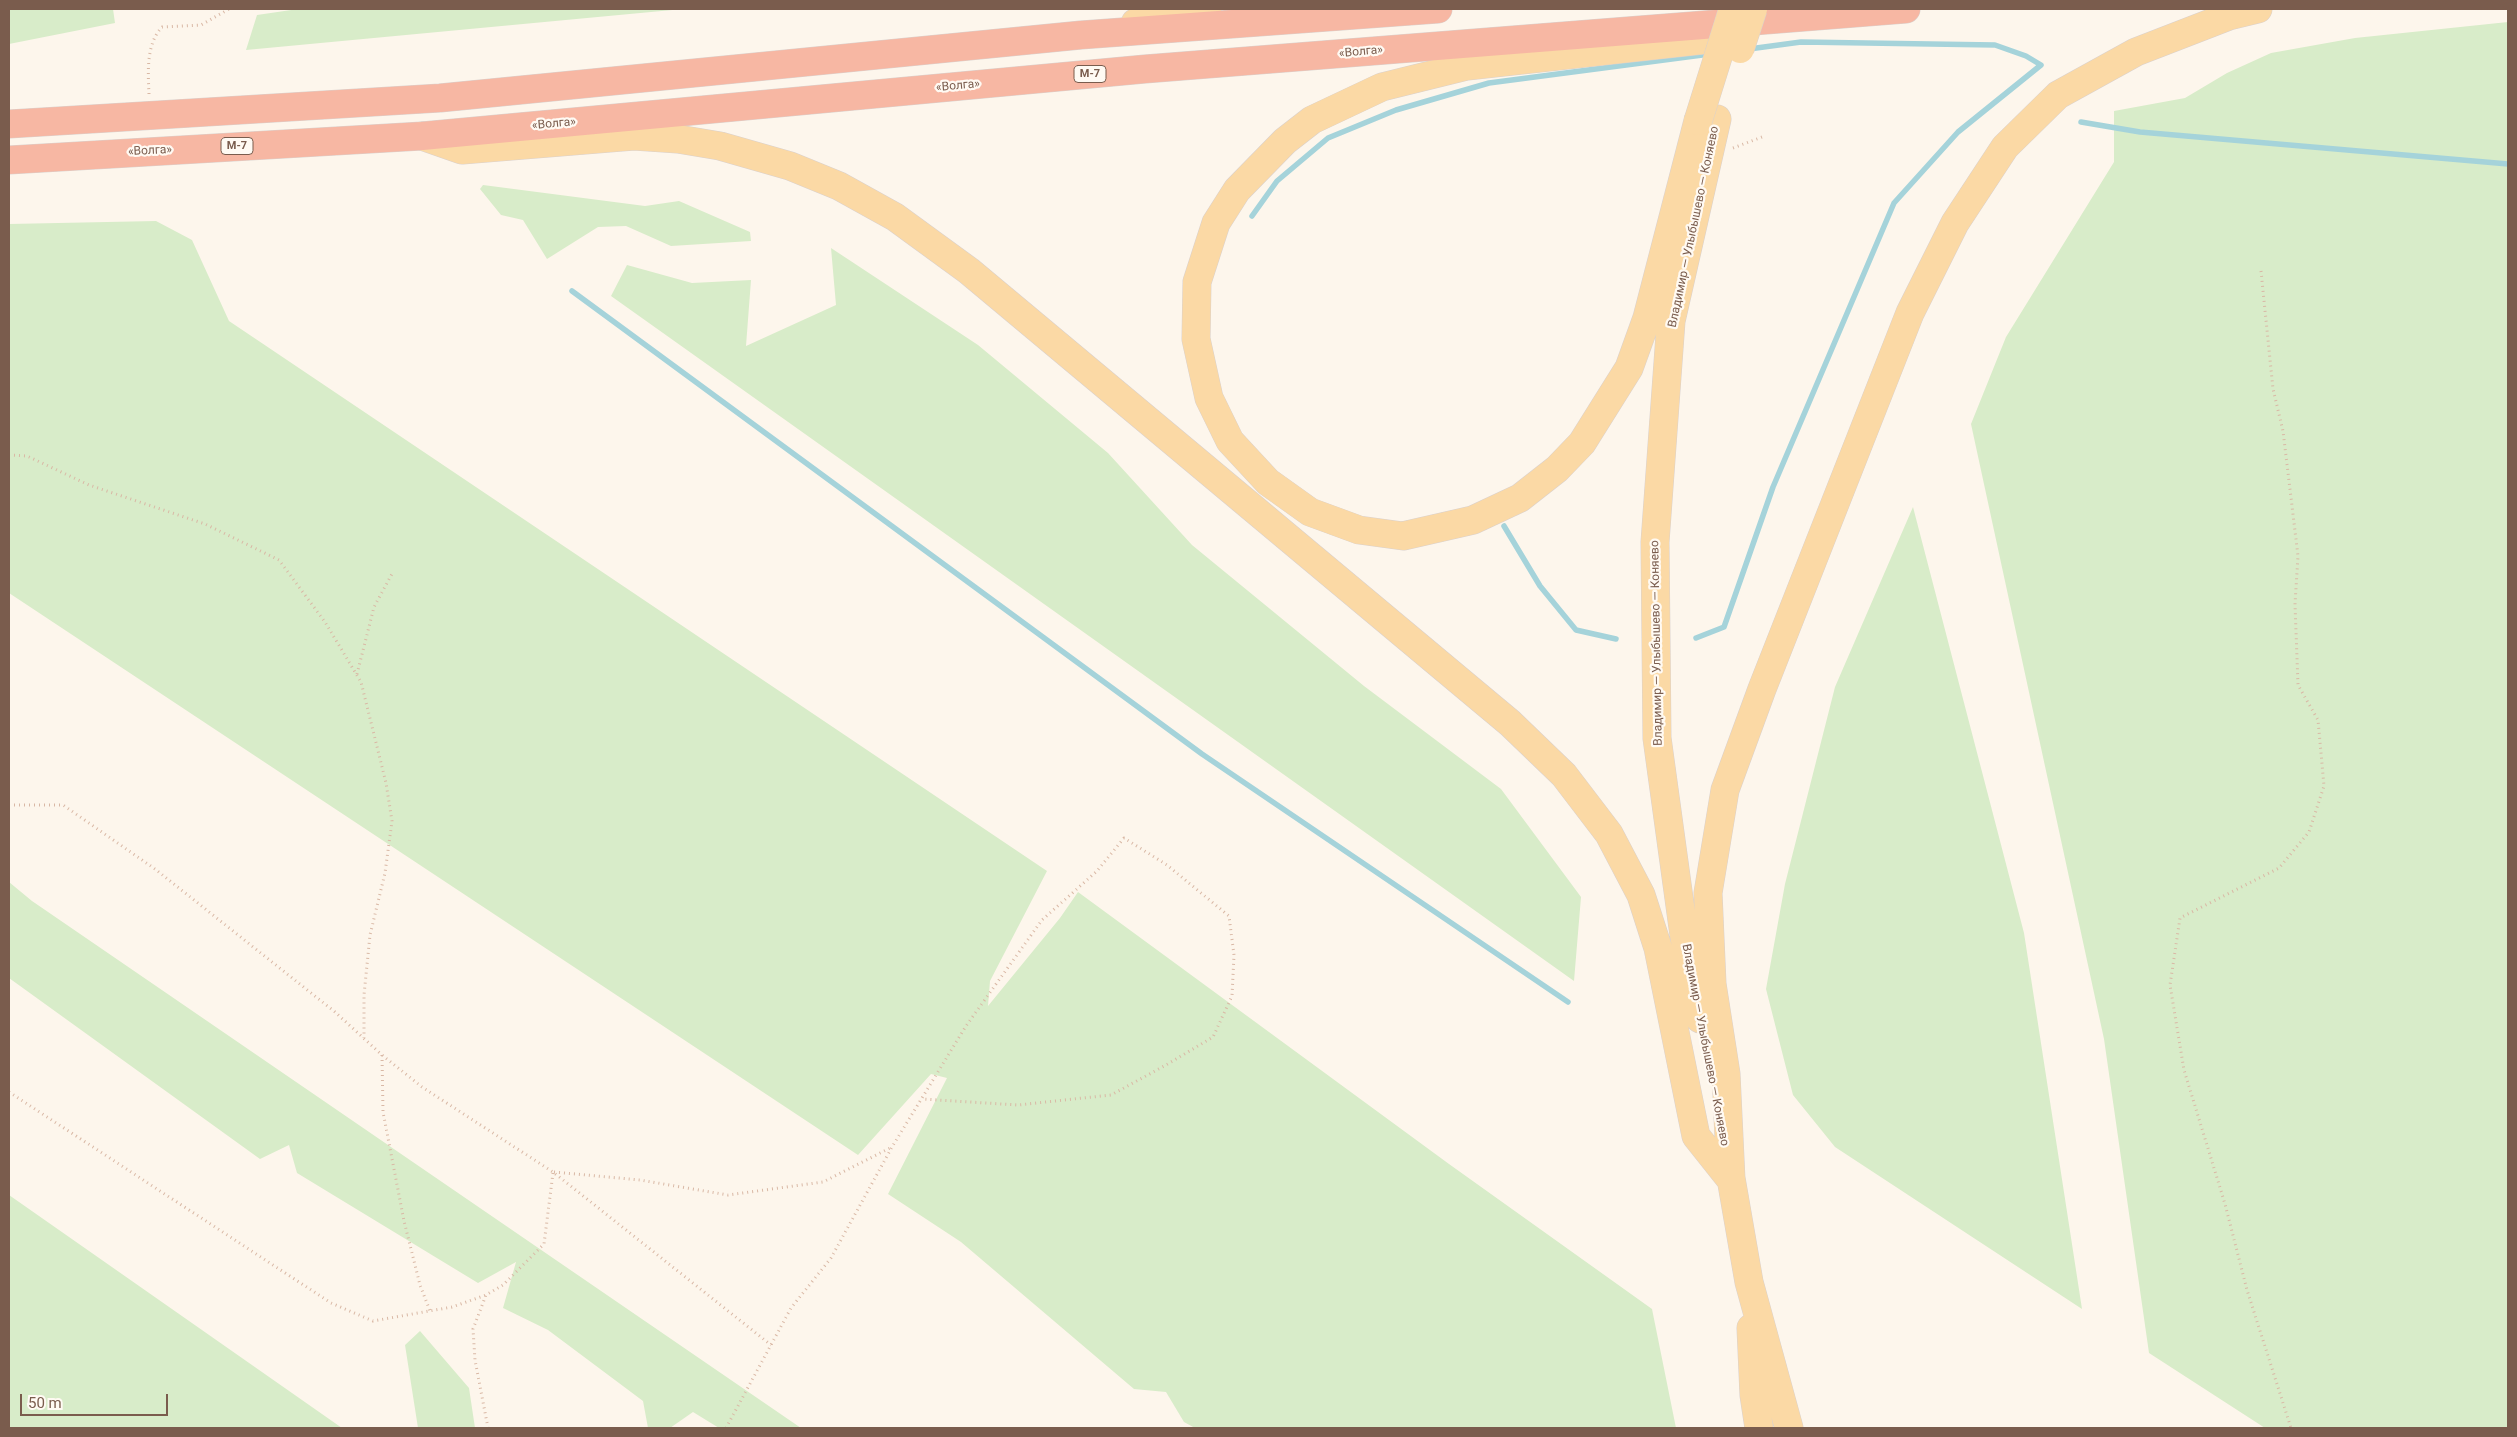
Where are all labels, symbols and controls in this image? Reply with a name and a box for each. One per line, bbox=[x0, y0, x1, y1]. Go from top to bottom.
street label: «Волга» bbox=[1338, 43, 1384, 61]
road number: М-7 bbox=[1074, 66, 1106, 82]
street label: «Волга» bbox=[935, 77, 981, 95]
street label: «Волга» bbox=[531, 115, 577, 133]
street label: Владимир — Улыбышево — Коняево bbox=[1666, 125, 1722, 329]
road number: М-7 bbox=[221, 138, 253, 154]
street label: «Волга» bbox=[128, 143, 172, 159]
street label: Владимир — Улыбышево — Коняево bbox=[1648, 540, 1666, 746]
street label: Владимир — Улыбышево — Коняево bbox=[1678, 943, 1732, 1147]
scale bar bbox=[22, 1384, 170, 1416]
text: 50 m bbox=[28, 1394, 62, 1412]

